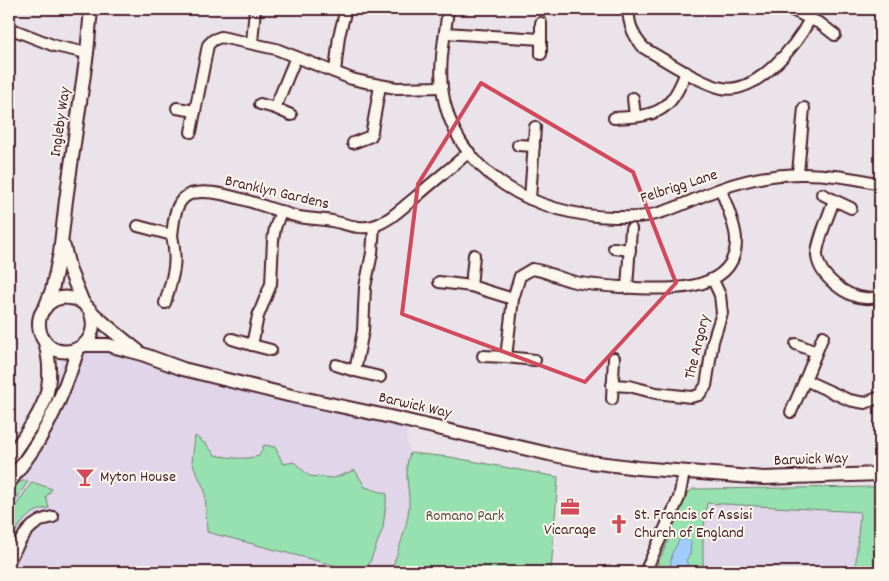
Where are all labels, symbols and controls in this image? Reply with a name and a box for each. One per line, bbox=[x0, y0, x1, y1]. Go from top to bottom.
street label: Ingleby Way bbox=[45, 85, 77, 158]
street label: Felbrigg Lane bbox=[637, 164, 721, 210]
street label: Branklyn Gardens bbox=[223, 170, 332, 216]
street label: The Argory bbox=[679, 312, 717, 382]
street label: Barwick Way bbox=[376, 386, 454, 426]
street label: Barwick Way bbox=[774, 447, 849, 473]
bar icon: Myton House bbox=[74, 466, 96, 488]
place label: Myton House bbox=[100, 466, 176, 489]
office icon: Vicarage bbox=[559, 496, 581, 518]
place label: St. Francis of Assisi Church of England bbox=[634, 504, 752, 545]
park label: Romano Park bbox=[426, 505, 504, 528]
church icon: St. Francis of Assisi Church of England bbox=[608, 513, 630, 535]
place label: Vicarage bbox=[544, 519, 596, 542]

